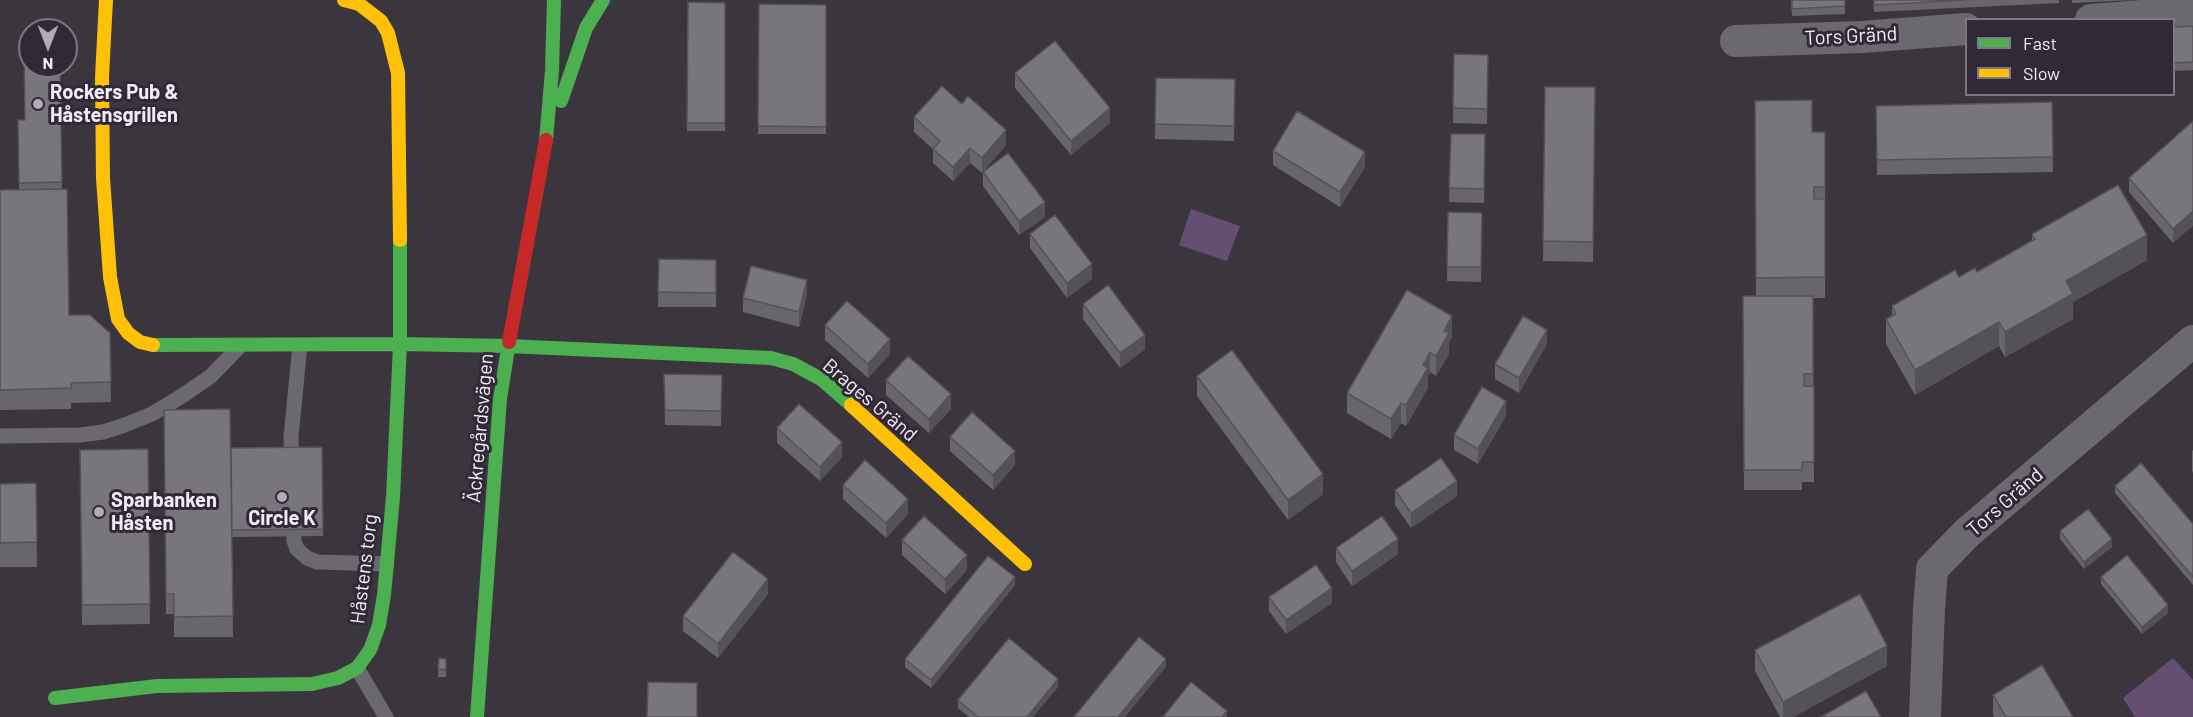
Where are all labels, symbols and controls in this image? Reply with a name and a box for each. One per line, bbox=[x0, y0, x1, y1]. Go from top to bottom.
north arrow bbox=[18, 18, 78, 78]
legend bbox=[1965, 18, 2175, 96]
street label: Tors Gränd bbox=[1804, 22, 1898, 50]
text: Fast bbox=[2023, 32, 2057, 54]
text: N bbox=[43, 55, 53, 74]
text: Slow bbox=[2023, 62, 2060, 84]
place label: Rockers Pub & Håstensgrillen bbox=[50, 80, 178, 127]
marker: Rockers Pub & Håstensgrillen bbox=[31, 97, 45, 111]
street label: Äckregårdsvägen bbox=[462, 352, 498, 504]
street label: Brages Gränd bbox=[818, 354, 922, 446]
street label: Tors Gränd bbox=[1962, 462, 2048, 542]
place label: Sparbanken Håsten bbox=[111, 488, 217, 535]
marker: Circle K bbox=[275, 490, 289, 504]
marker: Sparbanken Håsten bbox=[92, 505, 106, 519]
place label: Circle K bbox=[248, 506, 316, 530]
street label: Håstens torg bbox=[345, 513, 383, 625]

